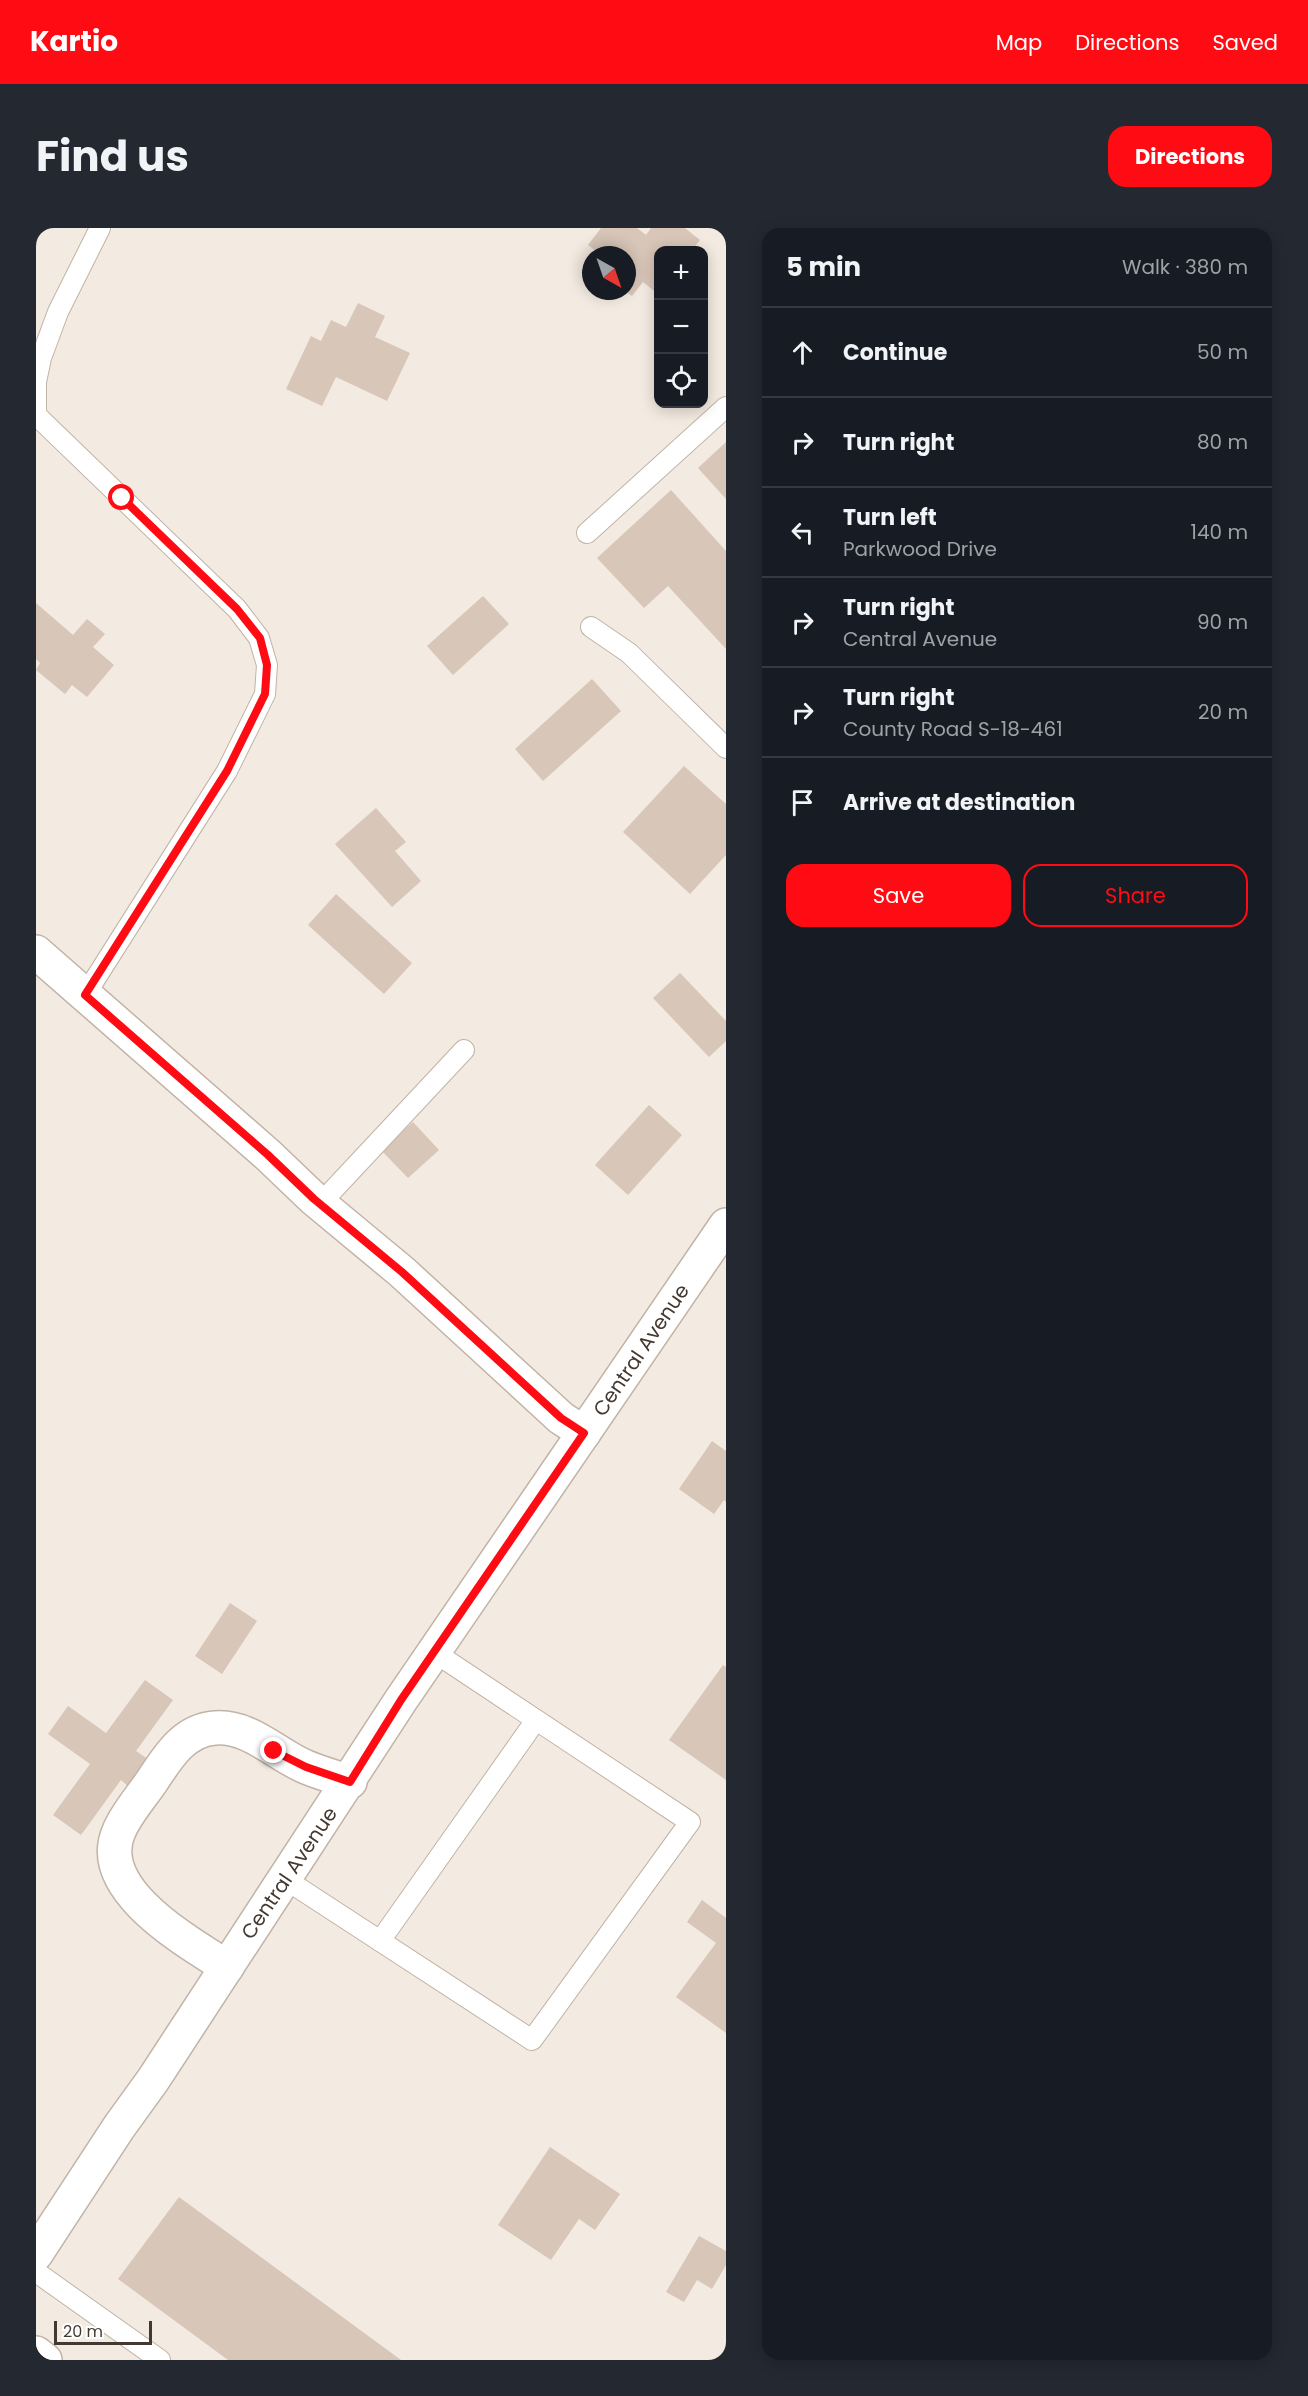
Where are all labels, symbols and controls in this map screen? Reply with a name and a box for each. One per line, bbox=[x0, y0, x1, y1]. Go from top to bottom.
text: Kartio bbox=[30, 22, 118, 61]
text: Map bbox=[996, 28, 1042, 57]
text: Directions bbox=[1075, 28, 1179, 57]
text: Saved bbox=[1212, 28, 1278, 57]
button: Directions bbox=[1108, 126, 1272, 187]
text: Find us bbox=[36, 127, 189, 186]
north arrow bbox=[582, 246, 636, 300]
map controls bbox=[654, 246, 708, 408]
button: + bbox=[654, 246, 708, 300]
text: 5 min bbox=[786, 249, 861, 285]
text: Walk · 380 m bbox=[1122, 253, 1248, 281]
button: − bbox=[654, 300, 708, 354]
icon: ahead bbox=[786, 336, 819, 369]
text: Continue bbox=[843, 337, 947, 368]
text: 50 m bbox=[1197, 338, 1248, 366]
button: locate bbox=[654, 354, 708, 408]
icon: right bbox=[786, 426, 819, 459]
text: Turn right bbox=[843, 427, 954, 458]
text: 80 m bbox=[1197, 428, 1248, 456]
route start bbox=[108, 484, 134, 510]
text: Turn left bbox=[843, 502, 937, 533]
icon: left bbox=[786, 516, 819, 549]
text: 140 m bbox=[1191, 518, 1248, 546]
text: Parkwood Drive bbox=[843, 535, 997, 563]
text: Turn right bbox=[843, 592, 954, 623]
icon: right bbox=[786, 606, 819, 639]
text: 90 m bbox=[1197, 608, 1248, 636]
text: Central Avenue bbox=[843, 625, 997, 653]
text: Turn right bbox=[843, 682, 954, 713]
icon: right bbox=[786, 696, 819, 729]
text: 20 m bbox=[1198, 698, 1248, 726]
text: County Road S-18-461 bbox=[843, 715, 1063, 743]
icon: arrive bbox=[786, 786, 819, 819]
text: Arrive at destination bbox=[843, 787, 1075, 818]
button: Save bbox=[786, 864, 1011, 927]
button: Share bbox=[1023, 864, 1248, 927]
street label: Central Avenue bbox=[586, 1278, 696, 1422]
route end bbox=[260, 1737, 286, 1763]
street label: Central Avenue bbox=[234, 1801, 344, 1945]
scale bar bbox=[54, 2318, 152, 2346]
text: 20 m bbox=[63, 2320, 103, 2343]

